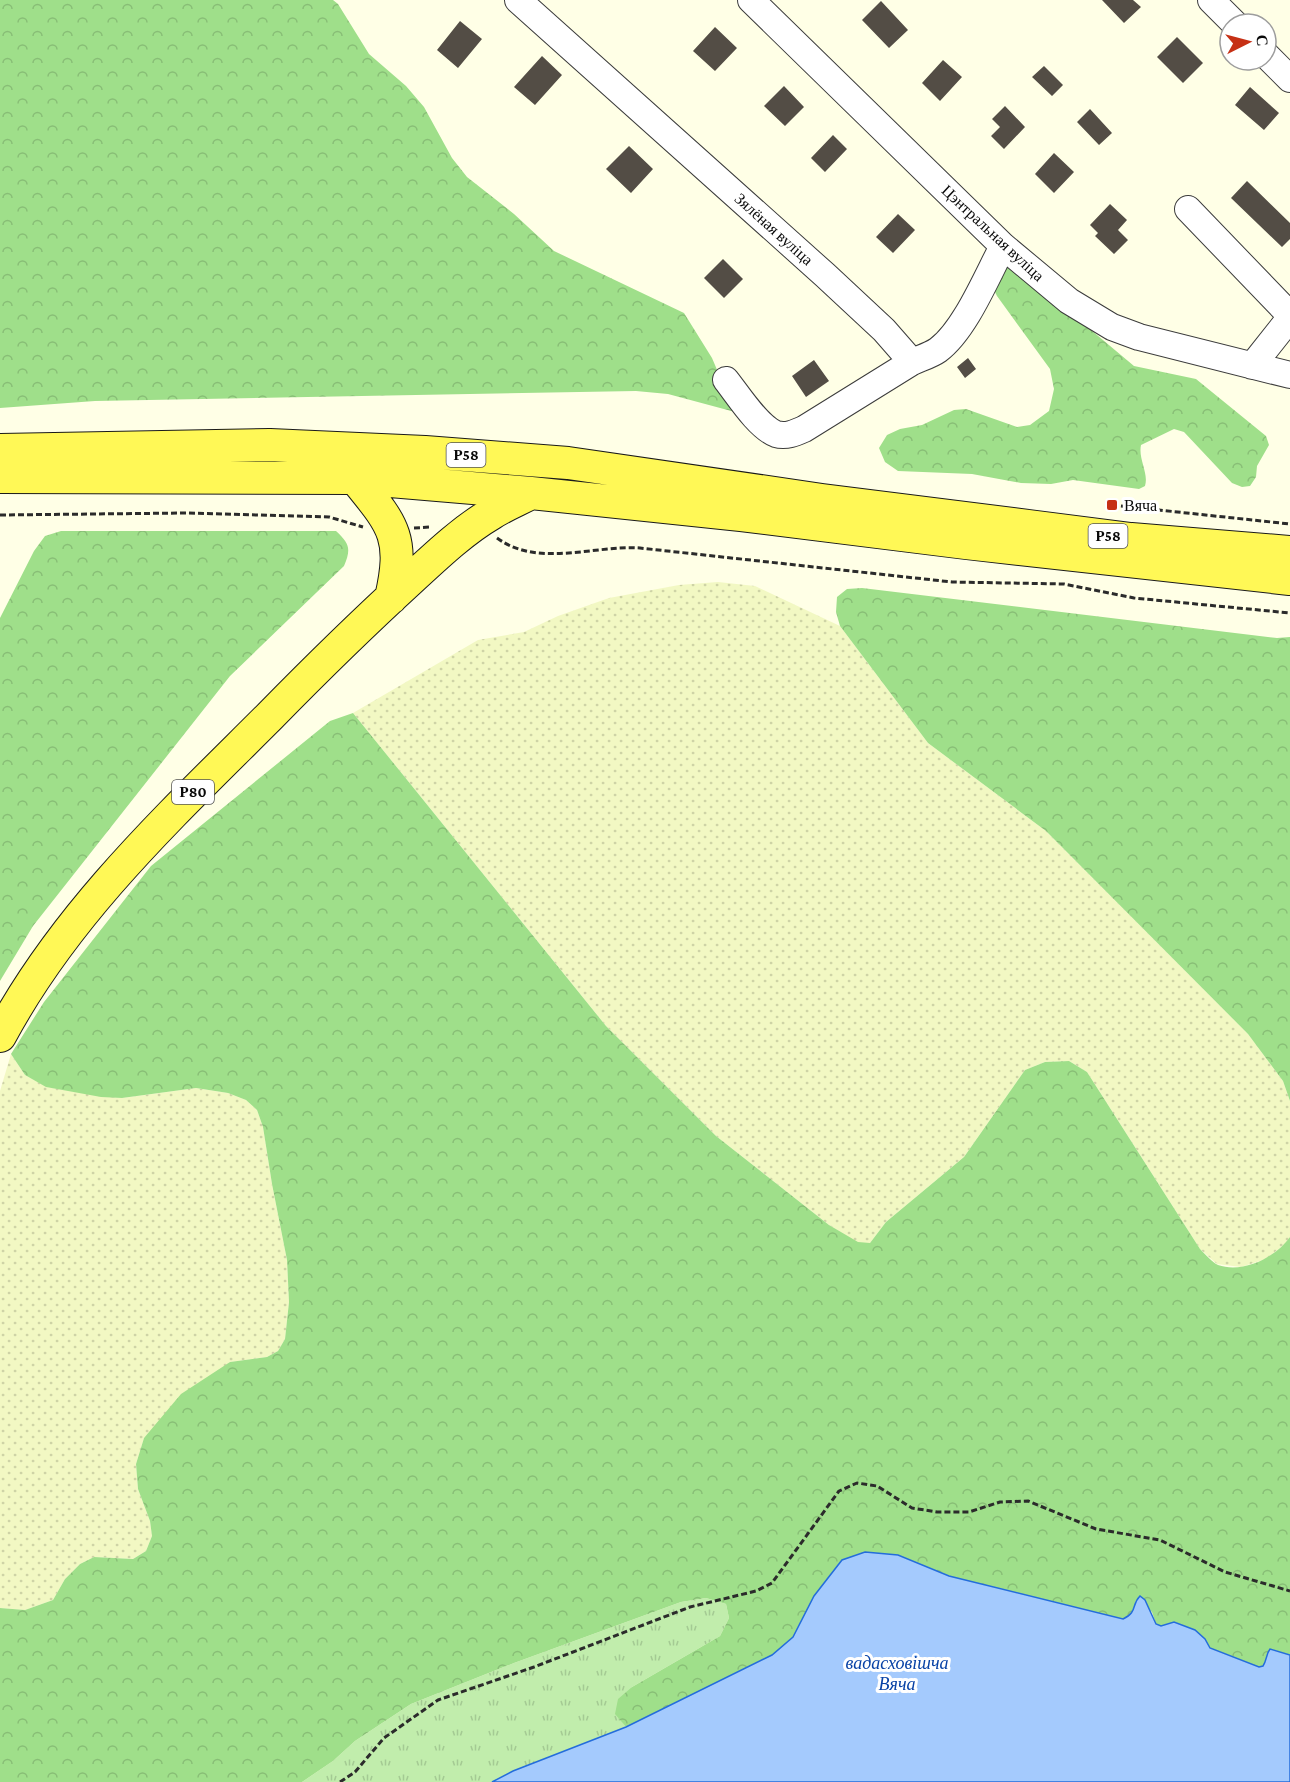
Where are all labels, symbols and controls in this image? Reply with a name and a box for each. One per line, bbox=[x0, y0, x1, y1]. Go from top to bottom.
north arrow bbox=[1218, 12, 1278, 72]
text: С bbox=[1253, 34, 1271, 47]
street label: Цэнтральная вуліца bbox=[938, 181, 1047, 285]
street label: Зялёная вуліца bbox=[731, 190, 816, 269]
road number: Р58 bbox=[446, 443, 486, 467]
place label: Вяча bbox=[1124, 497, 1157, 514]
marker: Вяча bbox=[1105, 498, 1119, 512]
road number: Р58 bbox=[1088, 524, 1128, 548]
road number: Р80 bbox=[172, 780, 214, 804]
water label: вадасховішча Вяча bbox=[845, 1653, 949, 1694]

